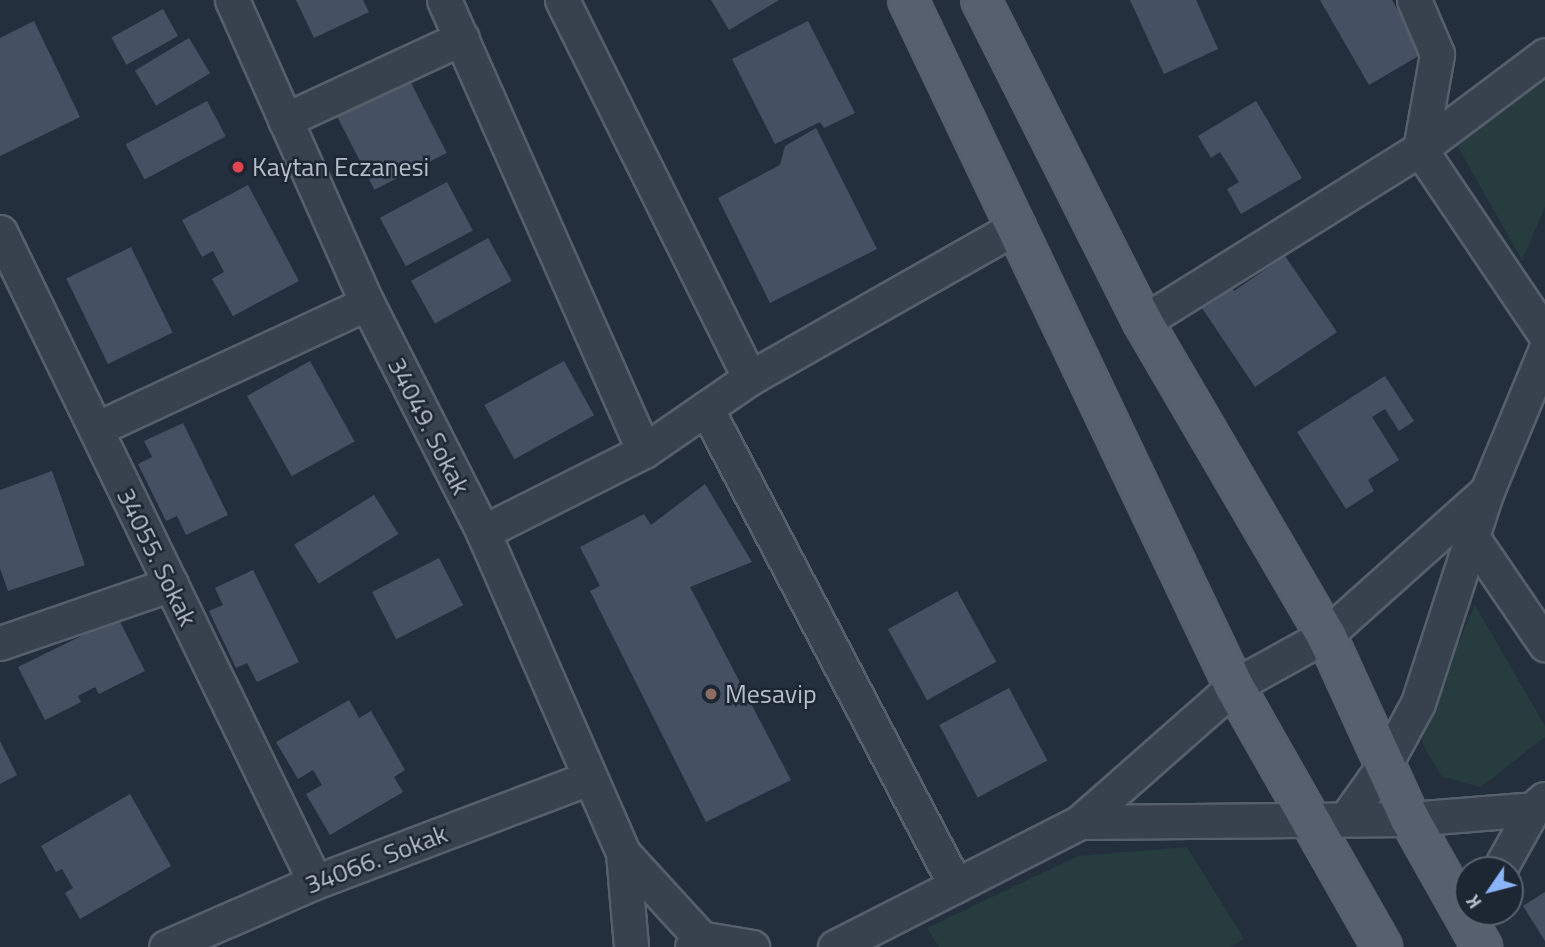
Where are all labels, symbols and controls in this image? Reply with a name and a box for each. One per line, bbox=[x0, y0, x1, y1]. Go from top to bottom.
place label: Kaytan Eczanesi bbox=[252, 151, 429, 183]
marker: Kaytan Eczanesi bbox=[230, 159, 246, 175]
street label: 34049. Sokak bbox=[381, 352, 477, 500]
street label: 34055. Sokak bbox=[110, 483, 204, 631]
place label: Mesavip bbox=[725, 678, 817, 710]
marker: Mesavip bbox=[703, 686, 719, 702]
street label: 34066. Sokak bbox=[300, 818, 452, 900]
north arrow bbox=[1454, 856, 1524, 926]
text: K bbox=[1458, 889, 1488, 915]

